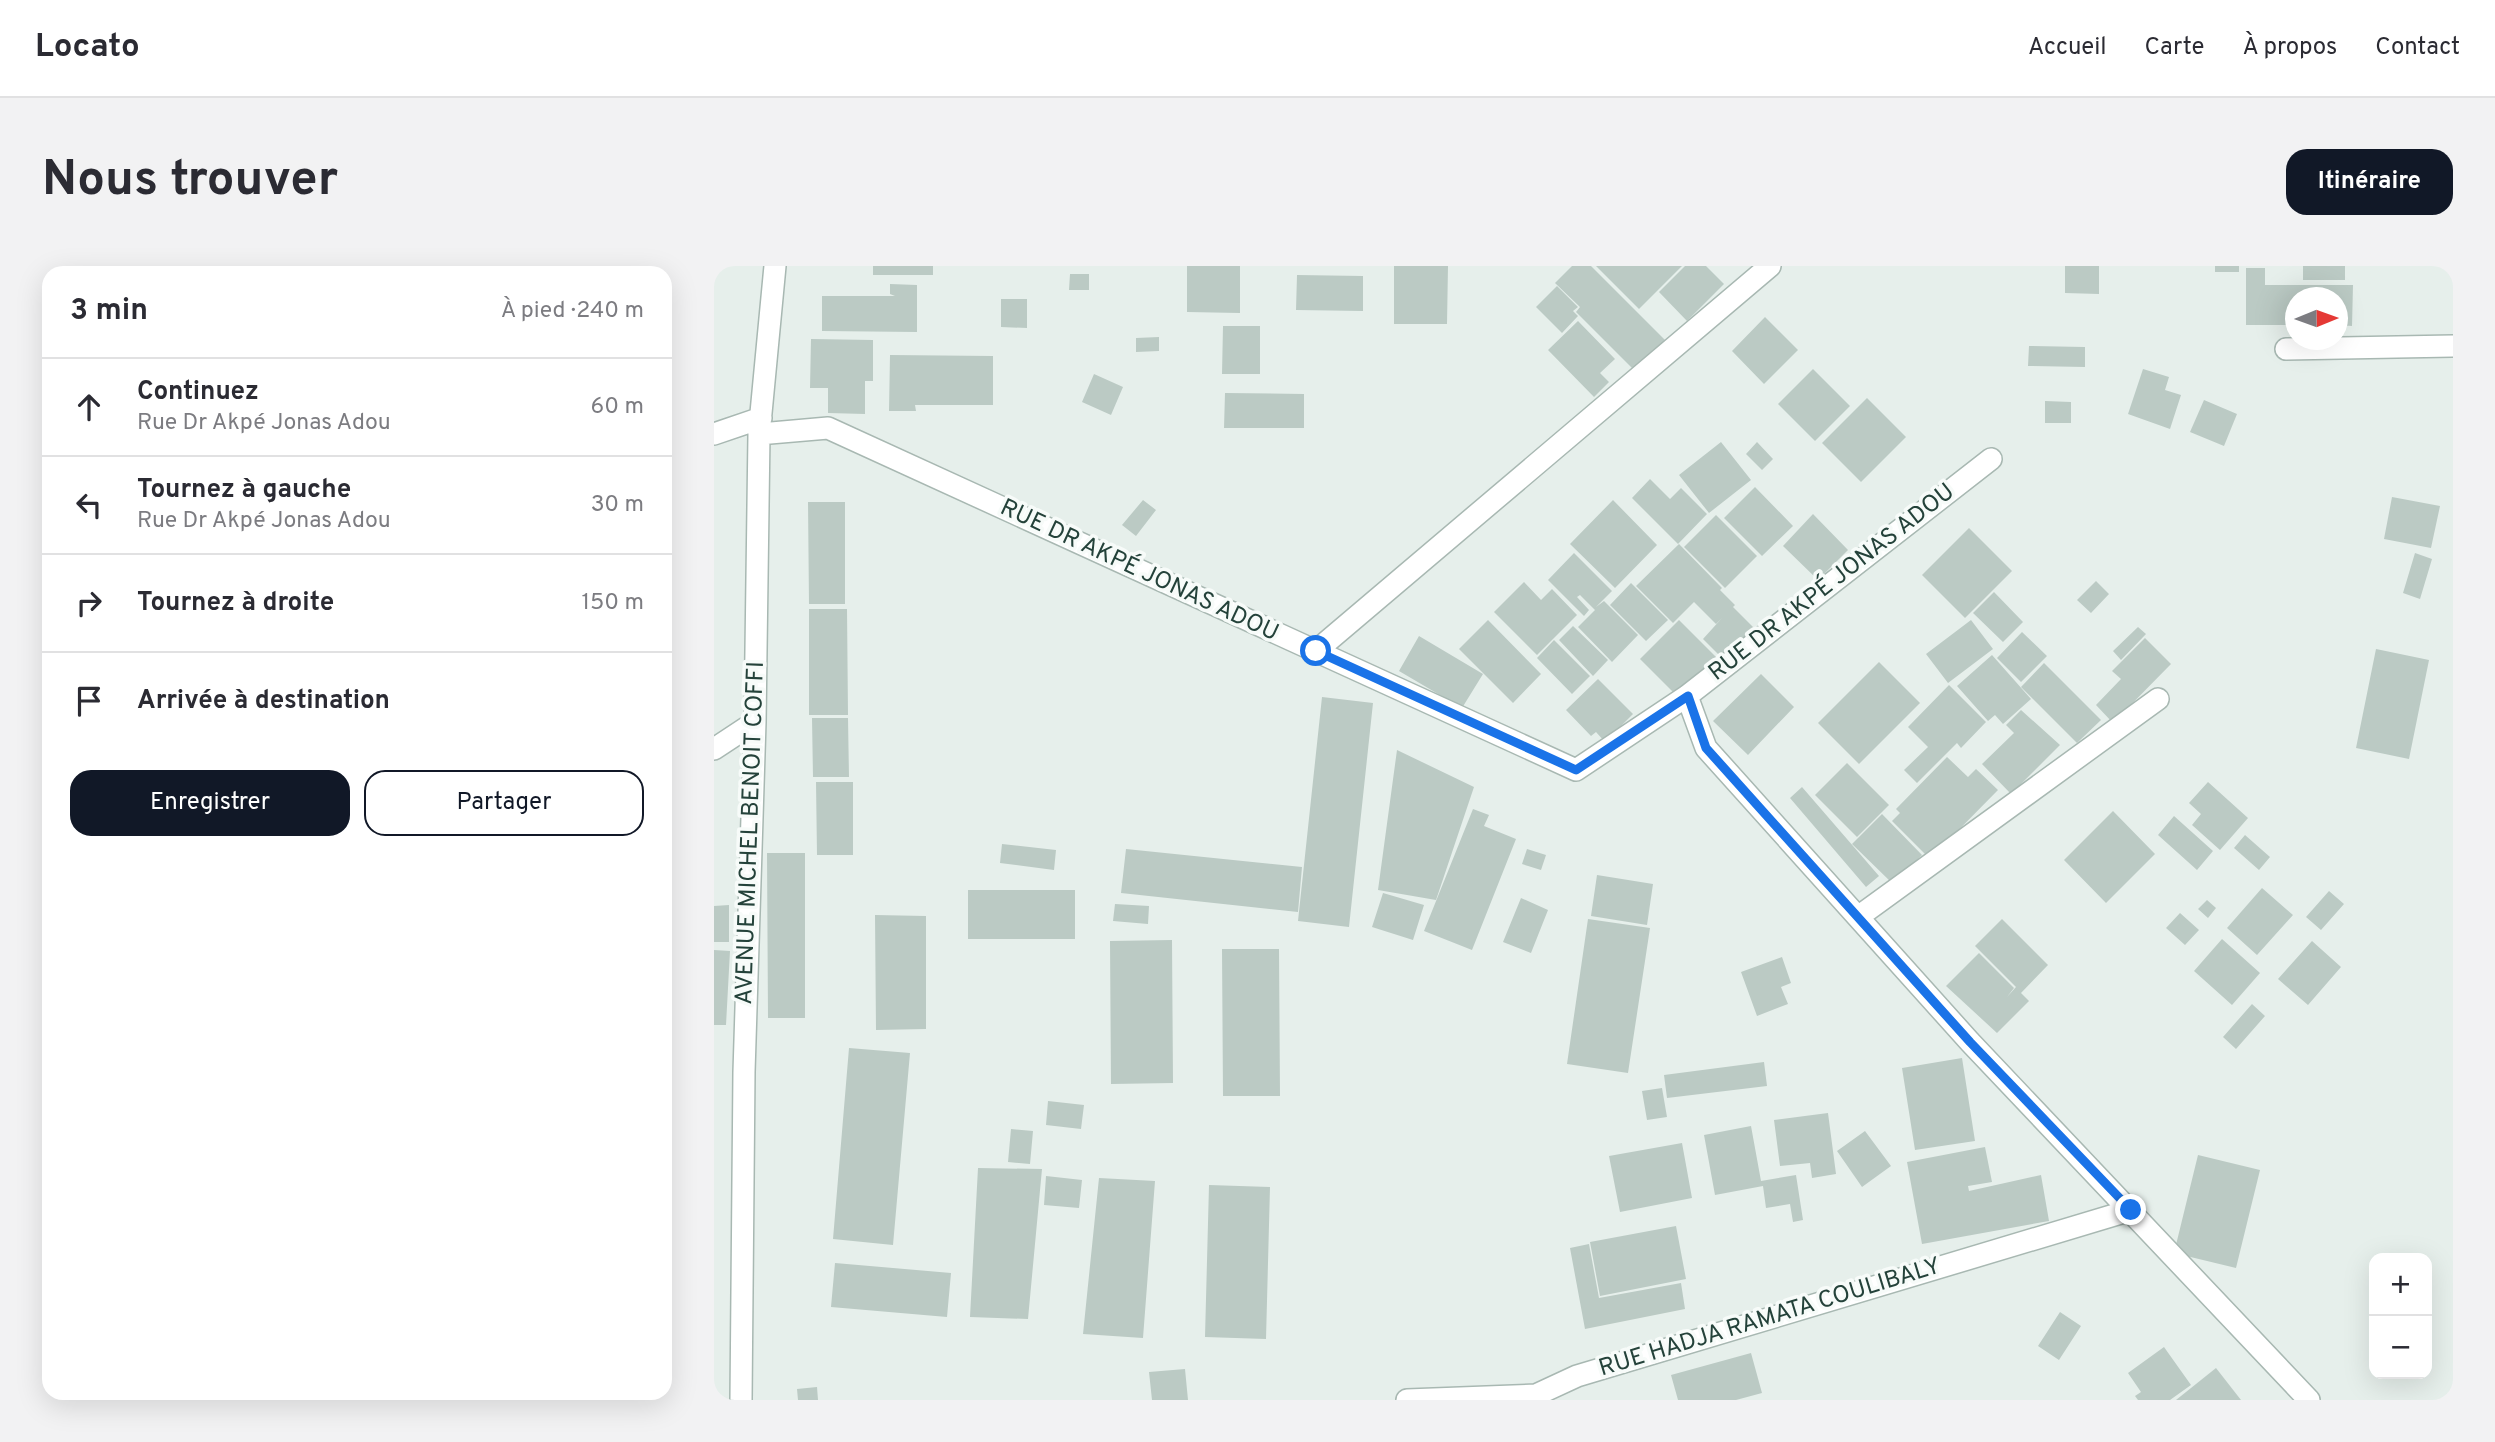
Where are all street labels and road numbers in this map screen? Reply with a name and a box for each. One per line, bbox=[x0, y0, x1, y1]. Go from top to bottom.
street label: RUE DR AKPÉ JONAS ADOU bbox=[1702, 476, 1961, 688]
street label: RUE DR AKPÉ JONAS ADOU bbox=[995, 491, 1284, 649]
street label: AVENUE MICHEL BENOIT COFFI bbox=[730, 661, 772, 1005]
street label: RUE HADJA RAMATA COULIBALY bbox=[1595, 1252, 1945, 1384]

